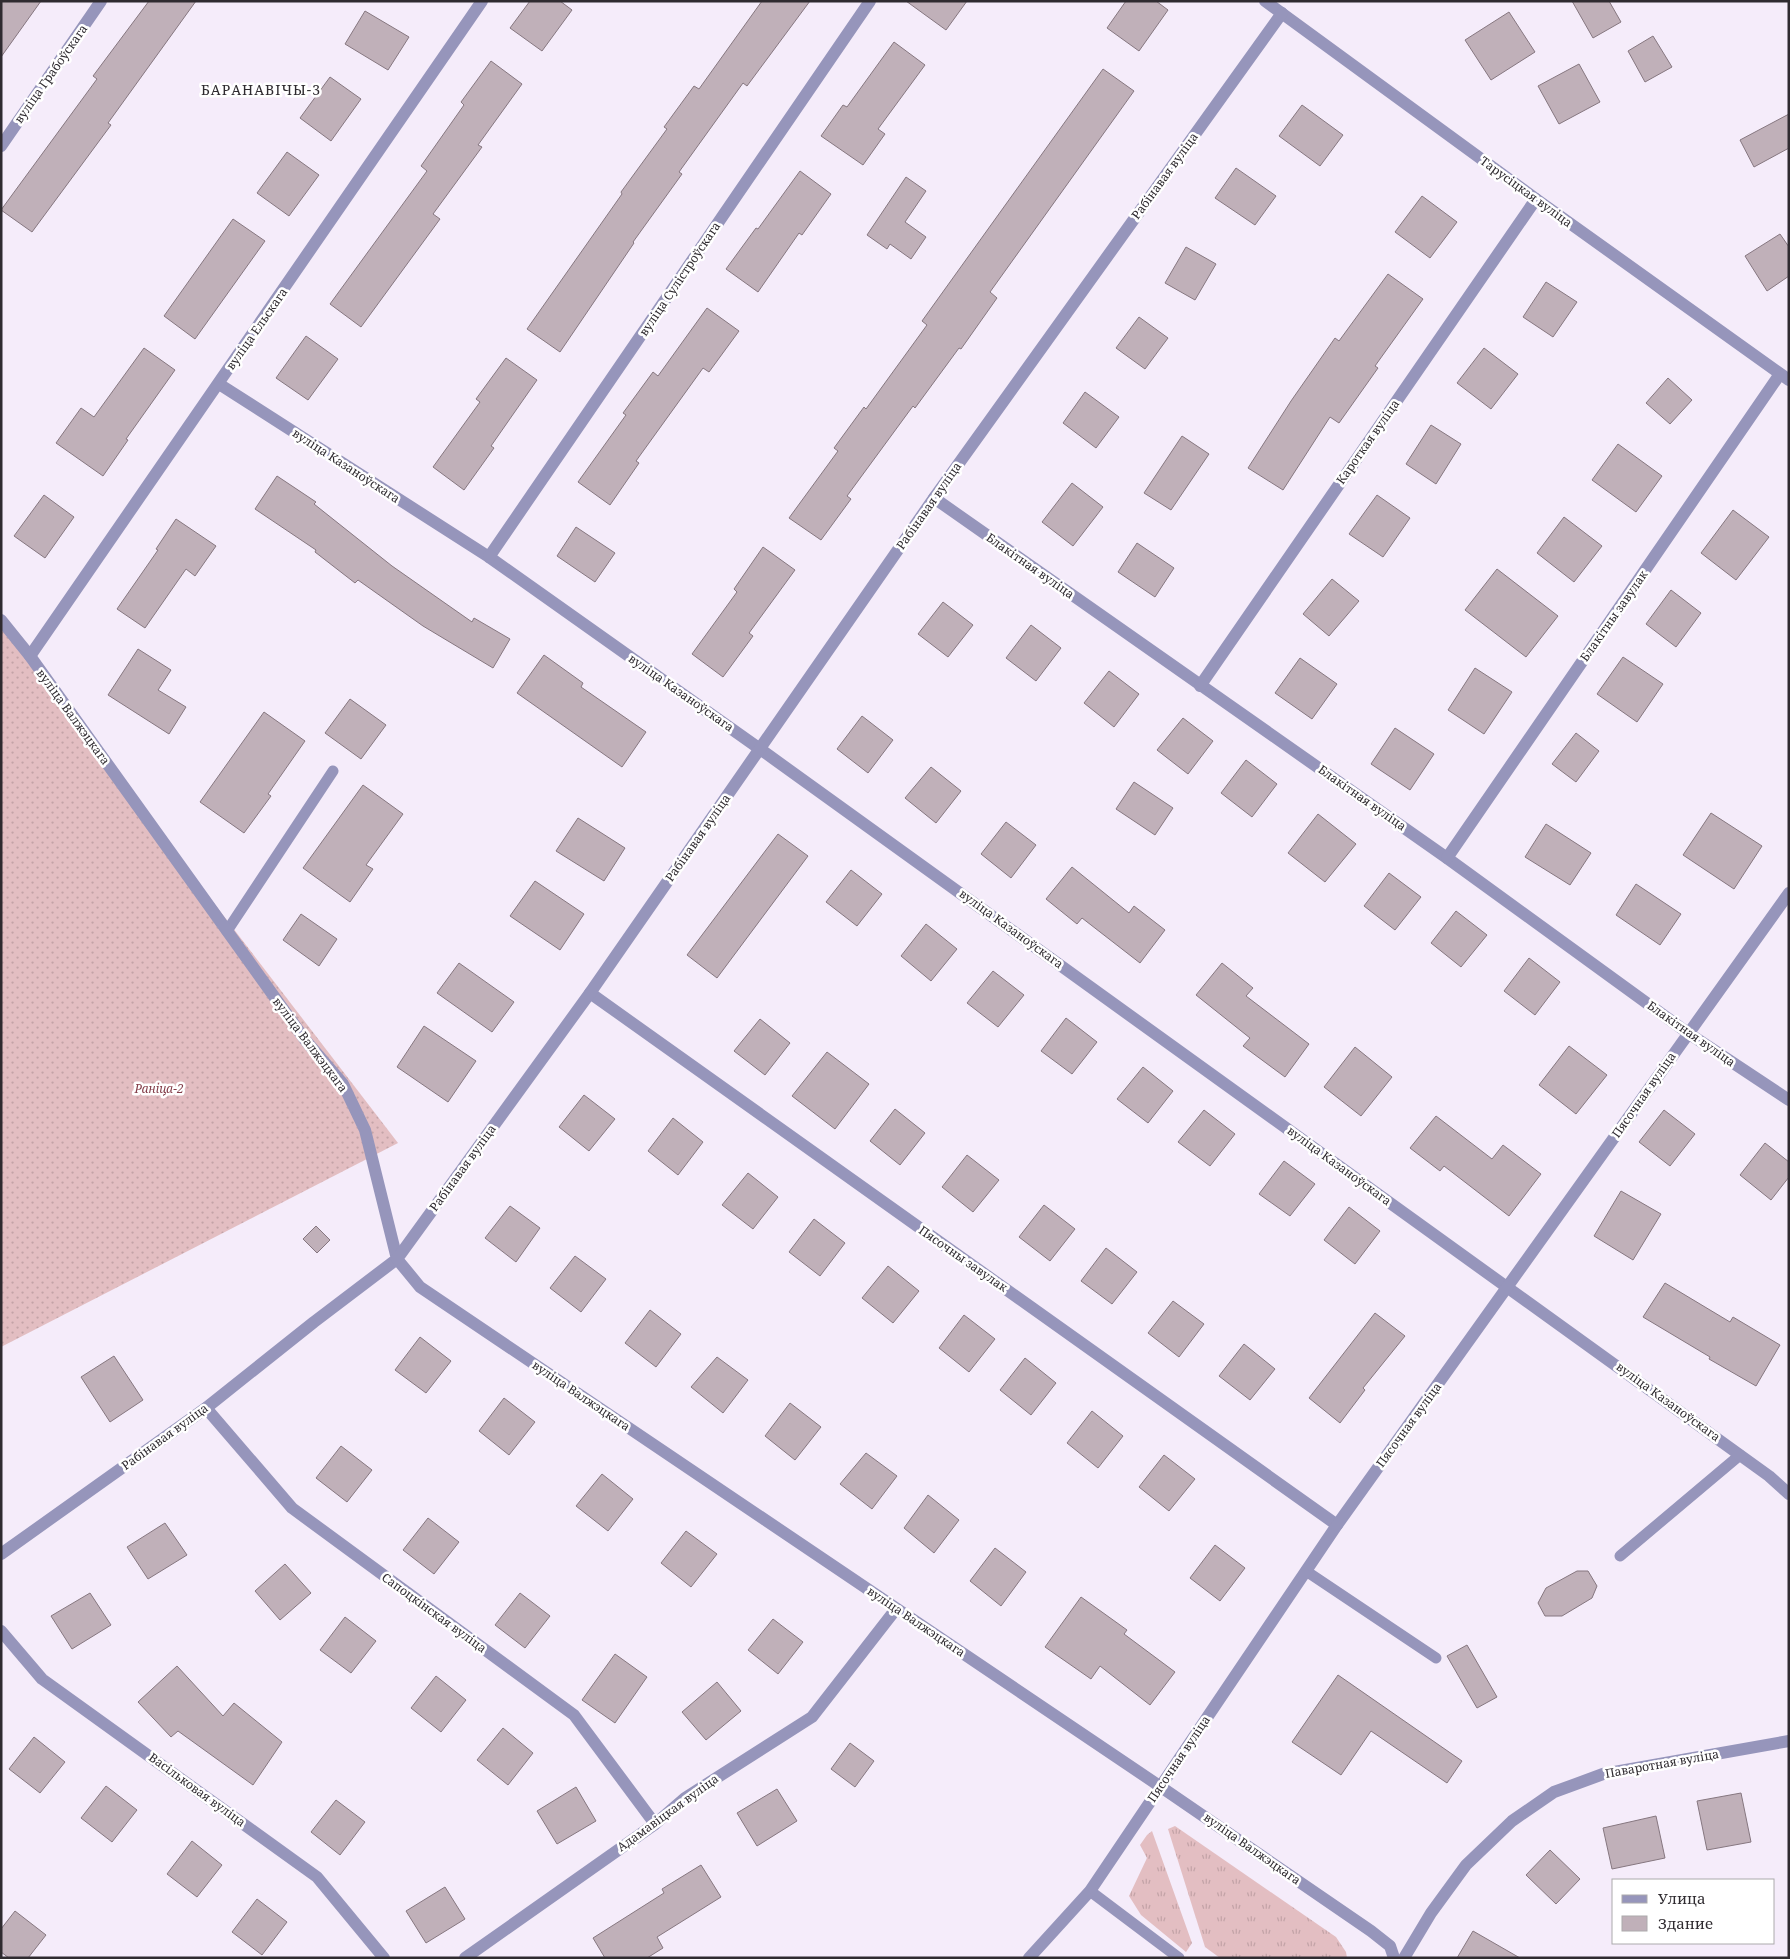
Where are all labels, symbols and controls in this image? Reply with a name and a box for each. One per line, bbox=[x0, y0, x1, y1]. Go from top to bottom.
street label: вуліца Грабоўскага bbox=[10, 21, 91, 127]
district label: БАРАНАВІЧЫ-3 bbox=[201, 80, 321, 99]
street label: Рабінавая вуліца bbox=[1127, 129, 1202, 222]
street label: Тарусіцкая вуліца bbox=[1477, 152, 1576, 231]
street label: вуліца Сулістроўскага bbox=[635, 218, 724, 339]
street label: вуліца Ельскага bbox=[222, 284, 291, 373]
street label: Кароткая вуліца bbox=[1332, 396, 1403, 487]
street label: вуліца Казаноўскага bbox=[289, 424, 403, 507]
street label: Рабінавая вуліца bbox=[892, 458, 965, 553]
street label: Блакітная вуліца bbox=[983, 529, 1078, 602]
street label: Блакітны завулак bbox=[1576, 566, 1652, 665]
street label: вуліца Казаноўскага bbox=[625, 650, 737, 735]
street label: вуліца Валжэцкага bbox=[33, 665, 114, 768]
street label: Блакітная вуліца bbox=[1315, 761, 1410, 834]
street label: Рабінавая вуліца bbox=[661, 790, 734, 885]
street label: вуліца Казаноўскага bbox=[956, 885, 1067, 972]
street label: вуліца Валжэцкага bbox=[269, 994, 352, 1096]
street label: Блакітная вуліца bbox=[1644, 997, 1739, 1070]
street label: Пясочная вуліца bbox=[1608, 1048, 1680, 1141]
park label: Раніца-2 bbox=[133, 1080, 184, 1097]
street label: Рабінавая вуліца bbox=[425, 1121, 500, 1214]
street label: вуліца Казаноўскага bbox=[1284, 1122, 1395, 1209]
street label: Пясочны завулак bbox=[915, 1222, 1012, 1296]
street label: вуліца Валжэцкага bbox=[529, 1356, 634, 1435]
street label: вуліца Казаноўскага bbox=[1613, 1358, 1724, 1445]
street label: Пясочная вуліца bbox=[1372, 1379, 1445, 1471]
street label: Рабінавая вуліца bbox=[118, 1399, 212, 1474]
street label: Сапоцкінская вуліца bbox=[378, 1569, 490, 1657]
street label: вуліца Валжэцкага bbox=[864, 1582, 969, 1661]
street label: Пясочная вуліца bbox=[1143, 1712, 1214, 1805]
street label: Паваротная вуліца bbox=[1604, 1745, 1720, 1782]
street label: Васільковая вуліца bbox=[145, 1749, 249, 1831]
street label: Адамавіцкая вуліца bbox=[613, 1770, 722, 1855]
street label: вуліца Валжэцкага bbox=[1200, 1809, 1304, 1889]
legend bbox=[1612, 1879, 1775, 1944]
text: Улица bbox=[1658, 1888, 1706, 1908]
text: Здание bbox=[1658, 1913, 1713, 1933]

